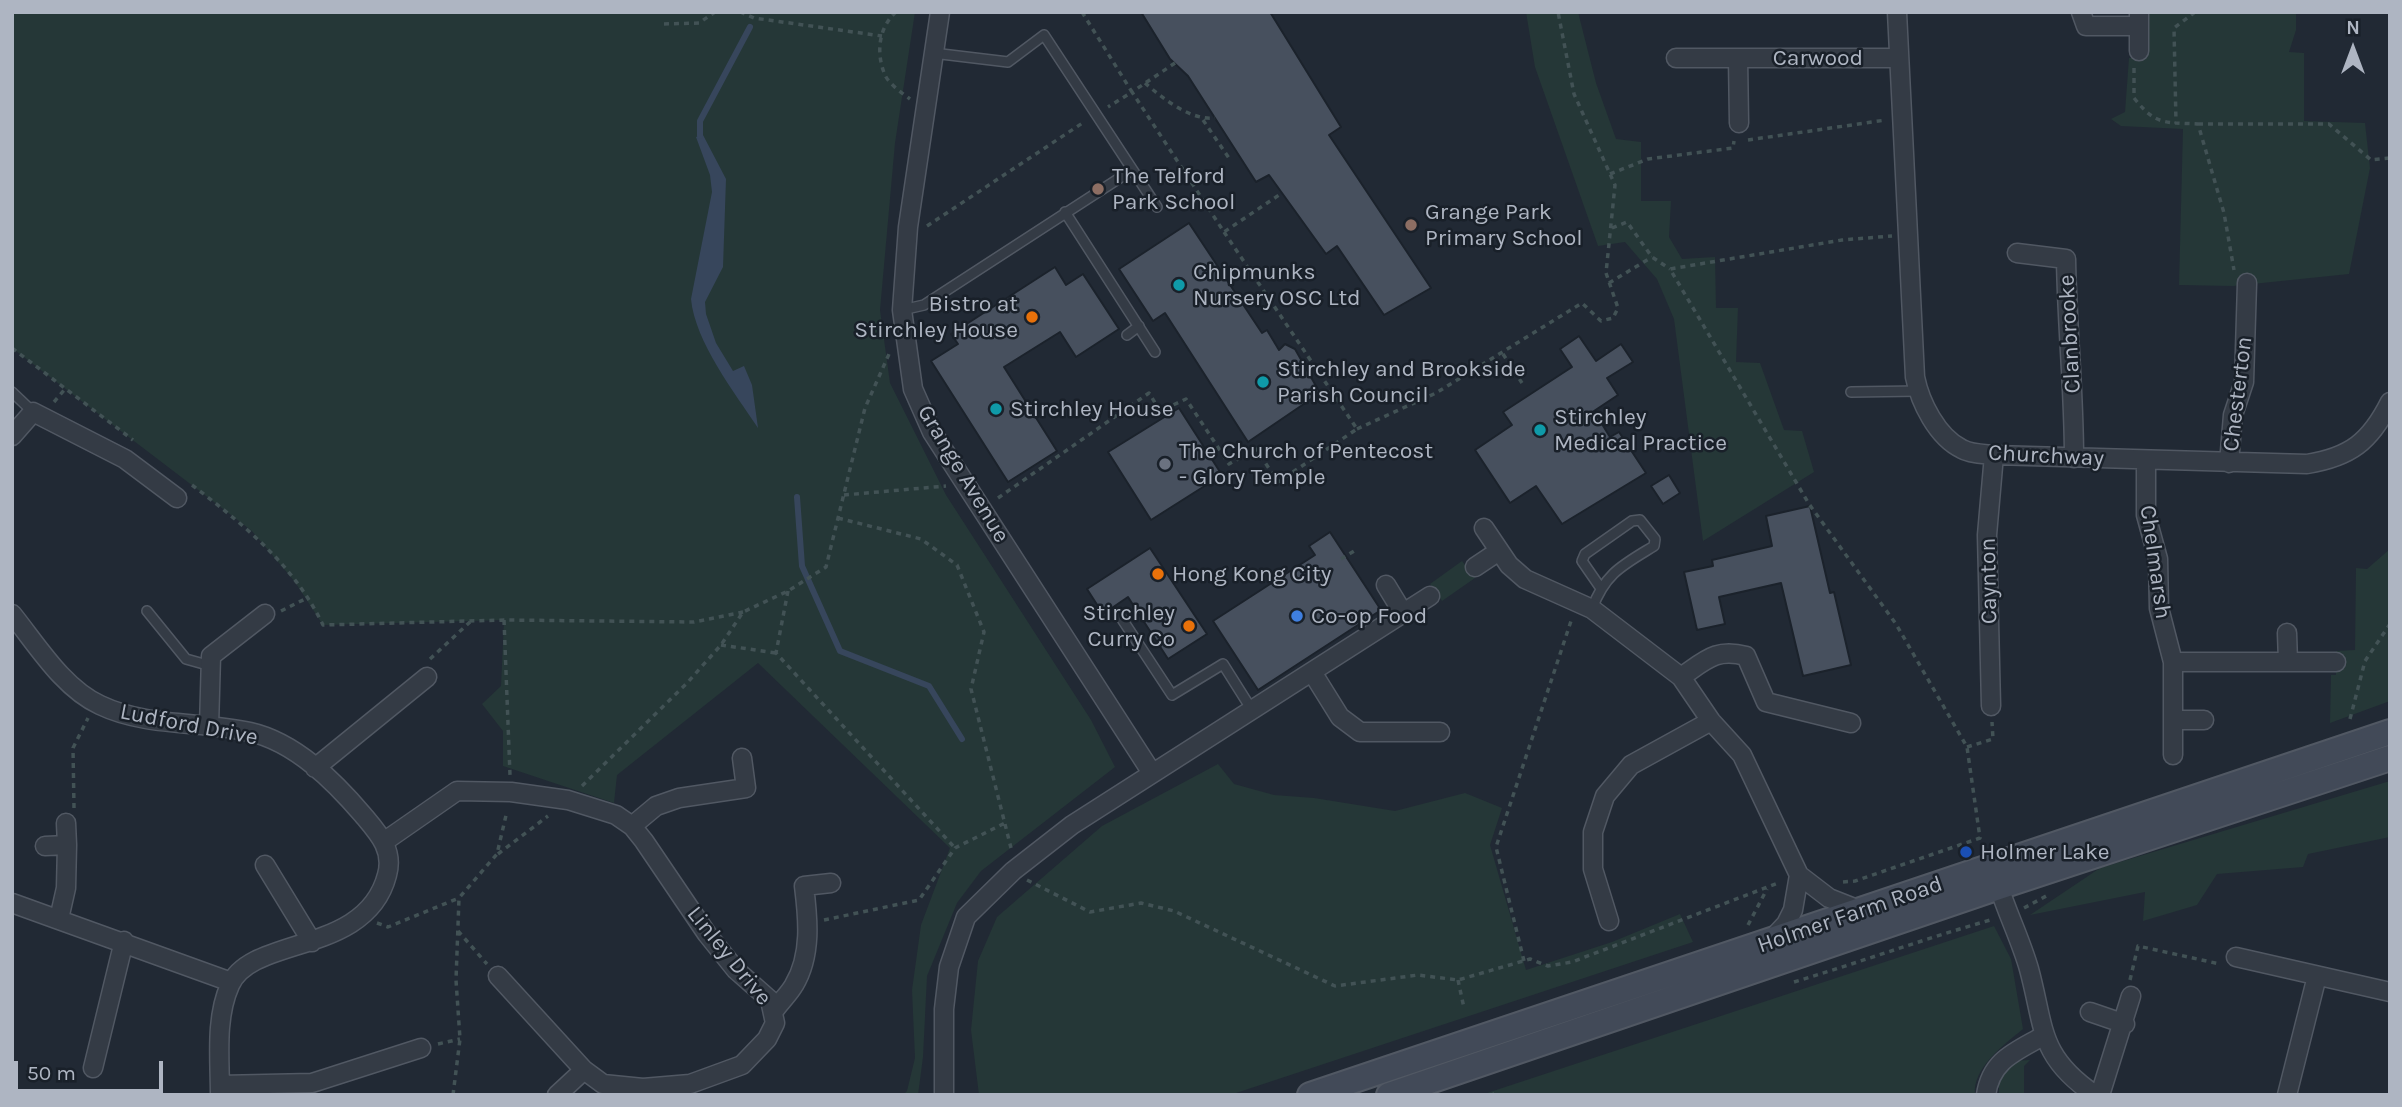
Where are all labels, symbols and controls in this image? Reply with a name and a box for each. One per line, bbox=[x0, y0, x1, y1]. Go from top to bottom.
north arrow bbox=[2318, 14, 2388, 84]
text: N bbox=[2346, 17, 2360, 39]
street label: Carwood bbox=[1773, 44, 1863, 72]
place label: The Telford Park School bbox=[1112, 162, 1235, 216]
marker: The Telford Park School bbox=[1090, 181, 1106, 197]
place label: Grange Park Primary School bbox=[1425, 198, 1583, 252]
marker: Grange Park Primary School bbox=[1403, 217, 1419, 233]
place label: Chipmunks Nursery OSC Ltd bbox=[1193, 258, 1361, 312]
street label: Clanbrooke bbox=[2053, 274, 2087, 394]
marker: Chipmunks Nursery OSC Ltd bbox=[1171, 277, 1187, 293]
place label: Bistro at Stirchley House bbox=[854, 290, 1018, 344]
marker: Bistro at Stirchley House bbox=[1024, 309, 1040, 325]
street label: Chesterton bbox=[2217, 335, 2259, 453]
place label: Stirchley and Brookside Parish Council bbox=[1277, 355, 1526, 409]
marker: Stirchley and Brookside Parish Council bbox=[1255, 374, 1271, 390]
place label: Stirchley House bbox=[1010, 395, 1174, 423]
street label: Grange Avenue bbox=[911, 400, 1015, 548]
marker: Stirchley House bbox=[988, 401, 1004, 417]
place label: Stirchley Medical Practice bbox=[1554, 403, 1727, 457]
marker: Stirchley Medical Practice bbox=[1532, 422, 1548, 438]
place label: The Church of Pentecost - Glory Temple bbox=[1179, 437, 1433, 491]
street label: Churchway bbox=[1987, 439, 2105, 473]
marker: The Church of Pentecost - Glory Temple bbox=[1157, 456, 1173, 472]
street label: Chelmarsh bbox=[2133, 503, 2177, 621]
street label: Caynton bbox=[1974, 538, 2004, 624]
place label: Hong Kong City bbox=[1172, 560, 1331, 588]
marker: Hong Kong City bbox=[1150, 566, 1166, 582]
place label: Stirchley Curry Co bbox=[1083, 599, 1175, 653]
place label: Co-op Food bbox=[1311, 602, 1427, 630]
marker: Co-op Food bbox=[1289, 608, 1305, 624]
marker: Stirchley Curry Co bbox=[1181, 618, 1197, 634]
street label: Ludford Drive bbox=[118, 698, 260, 752]
place label: Holmer Lake bbox=[1980, 838, 2110, 866]
marker: Holmer Lake bbox=[1958, 844, 1974, 860]
street label: Holmer Farm Road bbox=[1754, 870, 1946, 960]
street label: Linley Drive bbox=[681, 901, 777, 1011]
scale bar bbox=[18, 1048, 166, 1092]
text: 50 m bbox=[27, 1061, 76, 1085]

